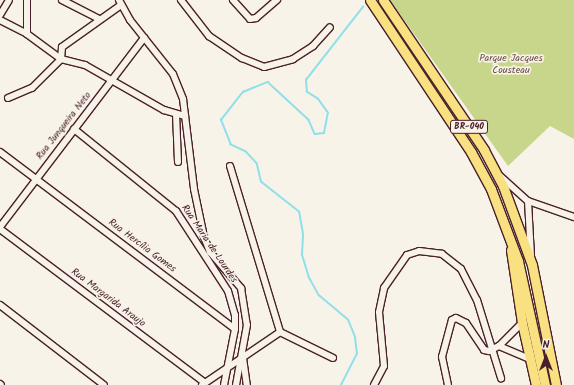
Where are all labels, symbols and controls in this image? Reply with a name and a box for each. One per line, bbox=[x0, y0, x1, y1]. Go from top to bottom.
park label: Parque Jacques Cousteau bbox=[479, 52, 543, 76]
street label: Rua Junqueira Neto bbox=[34, 90, 94, 162]
road number: BR-040 bbox=[450, 120, 488, 134]
street label: Rua Maria de Lourdes bbox=[178, 203, 240, 285]
street label: Rua Hercília Gomes bbox=[106, 217, 178, 275]
street label: Rua Margarida Araujo bbox=[68, 266, 148, 330]
text: N bbox=[543, 336, 549, 354]
north arrow bbox=[526, 337, 566, 377]

